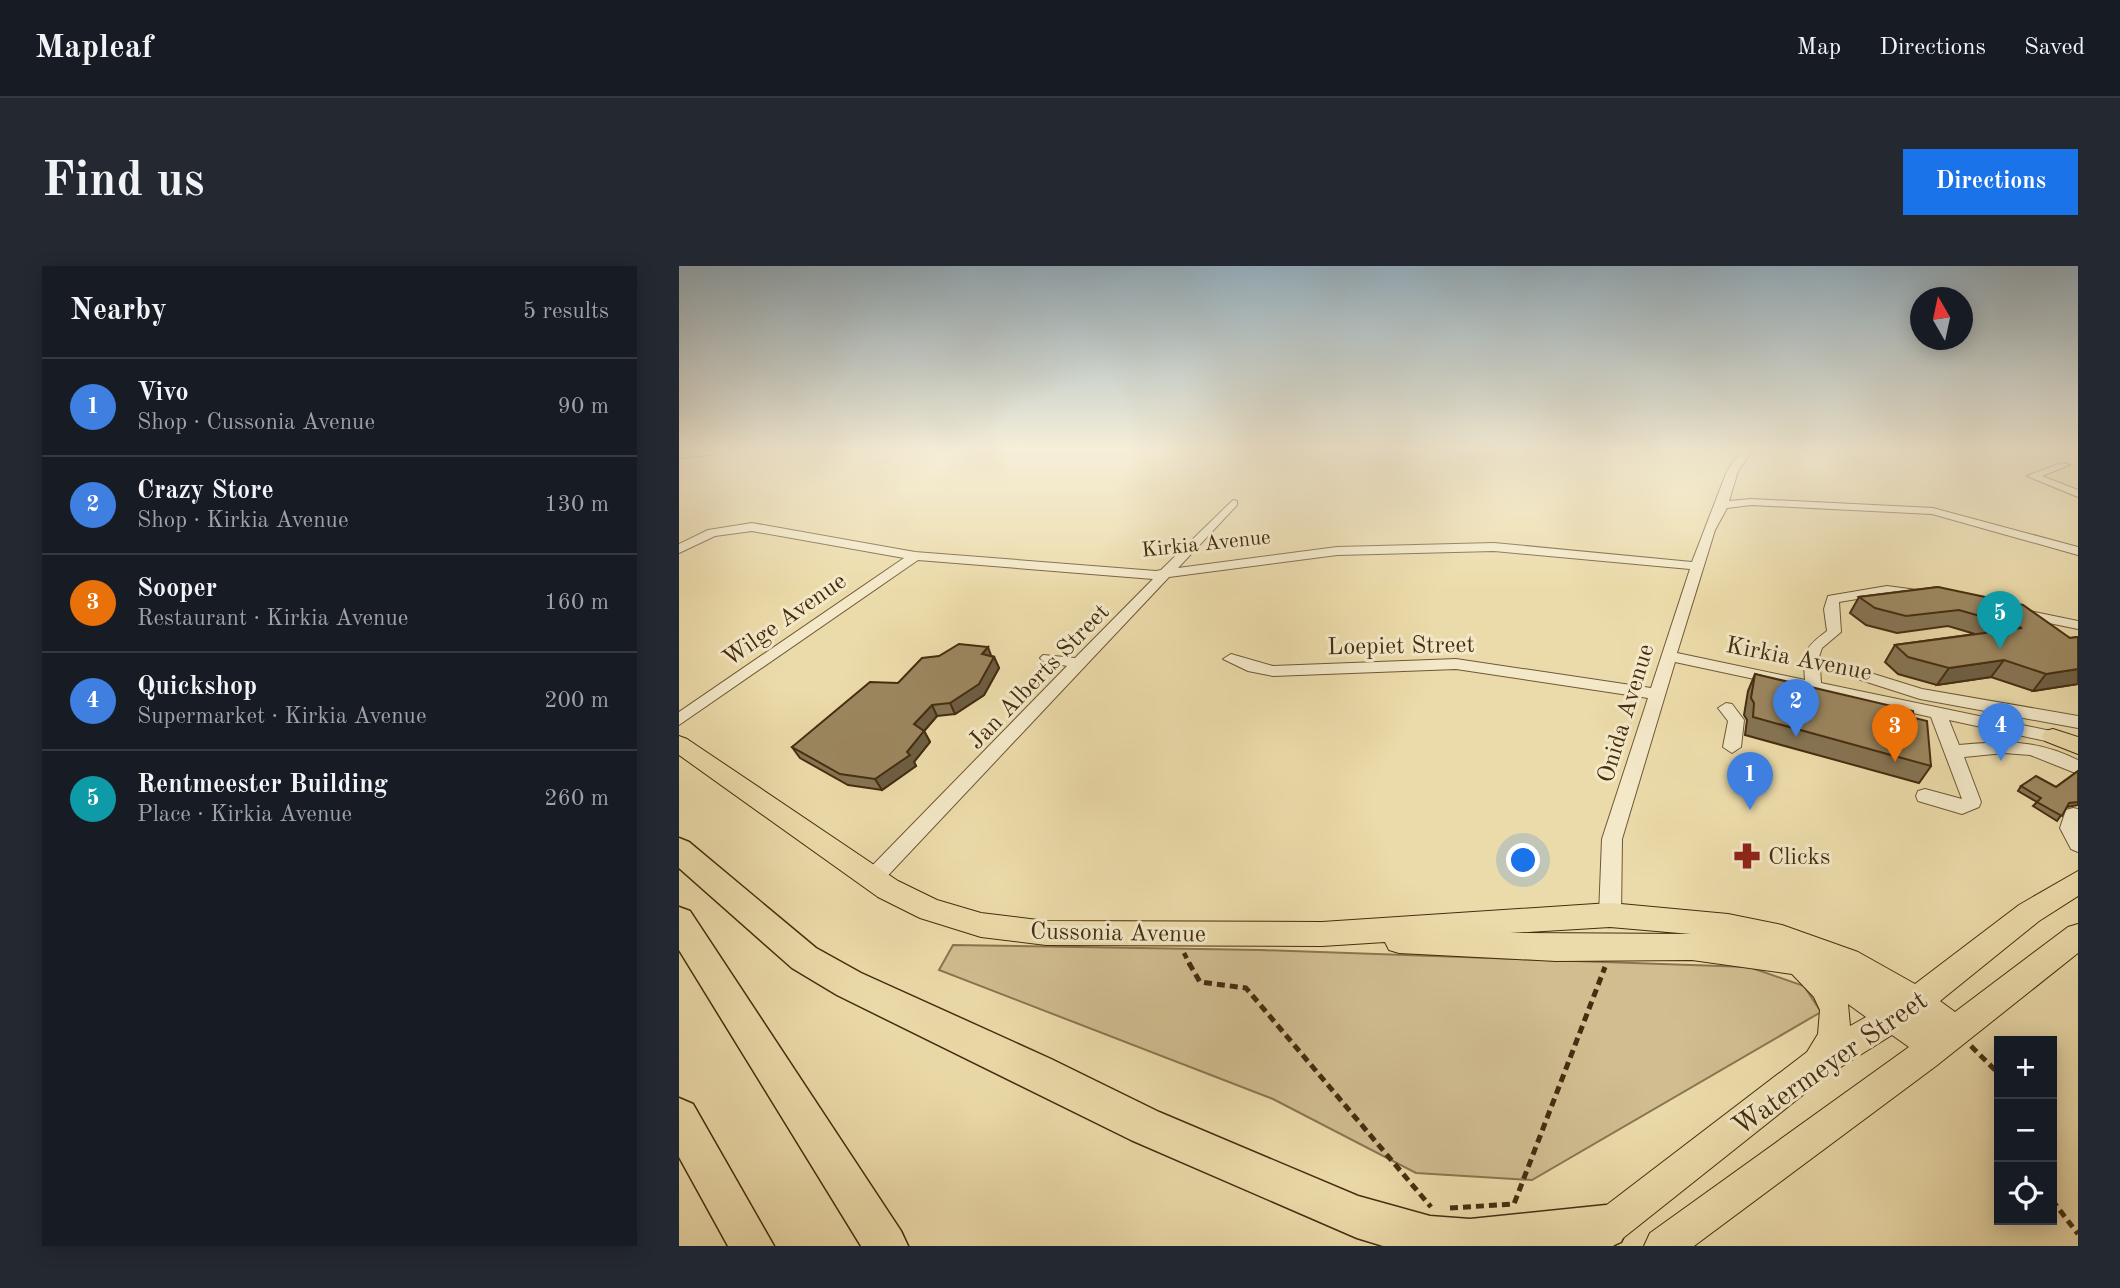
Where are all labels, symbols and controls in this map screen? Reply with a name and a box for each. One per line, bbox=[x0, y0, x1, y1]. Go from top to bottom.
text: Mapleaf bbox=[35, 32, 153, 65]
text: Map bbox=[1797, 36, 1841, 60]
text: Directions bbox=[1879, 36, 1986, 60]
text: Saved bbox=[2024, 36, 2085, 60]
button: Directions bbox=[1903, 149, 2078, 215]
text: Find us bbox=[42, 158, 205, 207]
north arrow bbox=[1910, 287, 1973, 350]
text: Nearby bbox=[70, 296, 167, 326]
text: 5 results bbox=[523, 300, 609, 323]
text: Vivo bbox=[137, 380, 189, 406]
text: 1 bbox=[86, 395, 100, 418]
text: 90 m bbox=[558, 395, 609, 418]
text: Shop · Cussonia Avenue bbox=[137, 411, 375, 434]
text: Crazy Store bbox=[137, 478, 274, 504]
text: 2 bbox=[86, 493, 100, 516]
text: 130 m bbox=[544, 493, 609, 516]
text: Shop · Kirkia Avenue bbox=[137, 509, 348, 532]
street label: Kirkia Avenue bbox=[1141, 527, 1272, 562]
street label: Wilge Avenue bbox=[719, 569, 851, 672]
text: Sooper bbox=[137, 576, 217, 602]
text: 3 bbox=[86, 591, 100, 614]
text: 160 m bbox=[544, 591, 609, 614]
pin: 5 bbox=[1977, 591, 2023, 649]
street label: Jan Alberts Street bbox=[964, 600, 1115, 755]
text: Restaurant · Kirkia Avenue bbox=[137, 607, 408, 630]
street label: Loepiet Street bbox=[1327, 634, 1475, 660]
street label: Kirkia Avenue bbox=[1724, 634, 1874, 686]
street label: Onida Avenue bbox=[1594, 641, 1659, 786]
text: Quickshop bbox=[137, 674, 257, 700]
pin: 2 bbox=[1773, 679, 1819, 737]
text: 4 bbox=[86, 689, 100, 712]
text: 200 m bbox=[544, 689, 609, 712]
pin: 4 bbox=[1978, 703, 2024, 761]
pin: 3 bbox=[1872, 704, 1918, 762]
text: Supermarket · Kirkia Avenue bbox=[137, 705, 426, 728]
pin: 1 bbox=[1727, 752, 1773, 810]
text: Rentmeester Building bbox=[137, 772, 388, 798]
text: 5 bbox=[86, 787, 100, 810]
text: 260 m bbox=[544, 787, 609, 810]
text: Place · Kirkia Avenue bbox=[137, 803, 352, 826]
pharmacy icon: Clicks bbox=[1732, 841, 1762, 871]
your location bbox=[1506, 843, 1540, 877]
place label: Clicks bbox=[1768, 846, 1830, 870]
street label: Cussonia Avenue bbox=[1030, 920, 1206, 948]
street label: Watermeyer Street bbox=[1728, 987, 1933, 1142]
map controls bbox=[1994, 1036, 2057, 1225]
button: + bbox=[1994, 1036, 2057, 1099]
button: − bbox=[1994, 1099, 2057, 1162]
button: locate bbox=[1994, 1162, 2057, 1225]

